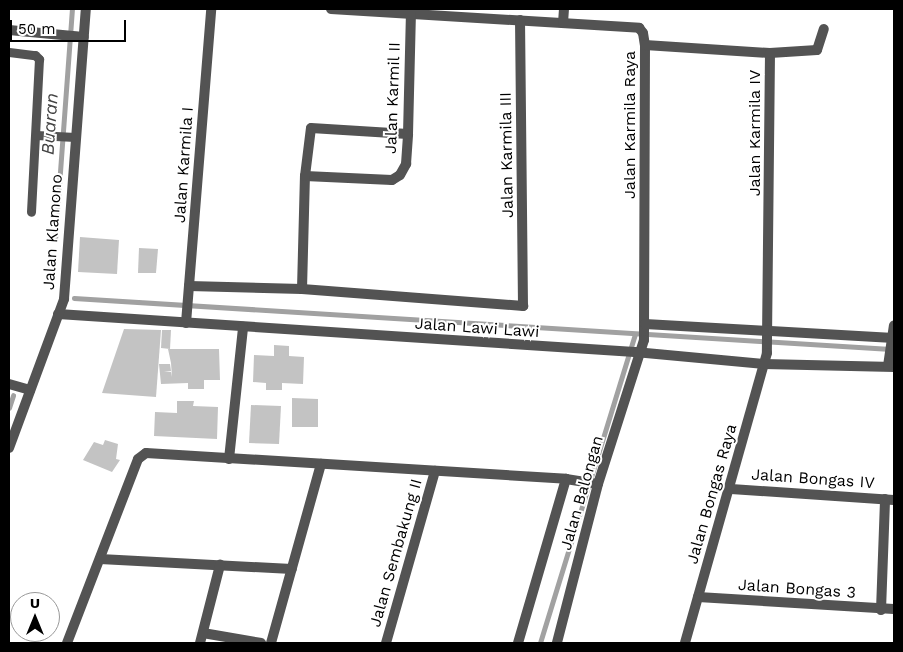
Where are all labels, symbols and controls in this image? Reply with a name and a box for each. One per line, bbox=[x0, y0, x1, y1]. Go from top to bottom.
scale bar bbox=[12, 10, 129, 42]
text: 50 m bbox=[18, 20, 55, 38]
street label: Jalan Karmil II bbox=[381, 42, 405, 154]
street label: Jalan Karmila Raya bbox=[620, 51, 640, 199]
street label: Jalan Karmila IV bbox=[745, 69, 765, 197]
water label: Buaran bbox=[37, 92, 63, 156]
street label: Jalan Karmila III bbox=[496, 92, 518, 218]
street label: Jalan Karmila I bbox=[170, 106, 198, 224]
street label: Jalan Klamono bbox=[39, 174, 67, 290]
street label: Jalan Lawi Lawi bbox=[414, 314, 540, 342]
street label: Jalan Bongas Raya bbox=[683, 422, 741, 566]
street label: Jalan Balongan bbox=[556, 433, 608, 553]
street label: Jalan Bongas IV bbox=[751, 465, 875, 493]
street label: Jalan Sembakung II bbox=[366, 477, 426, 629]
street label: Jalan Bongas 3 bbox=[738, 575, 856, 603]
north arrow bbox=[10, 592, 60, 642]
text: U bbox=[30, 595, 40, 611]

